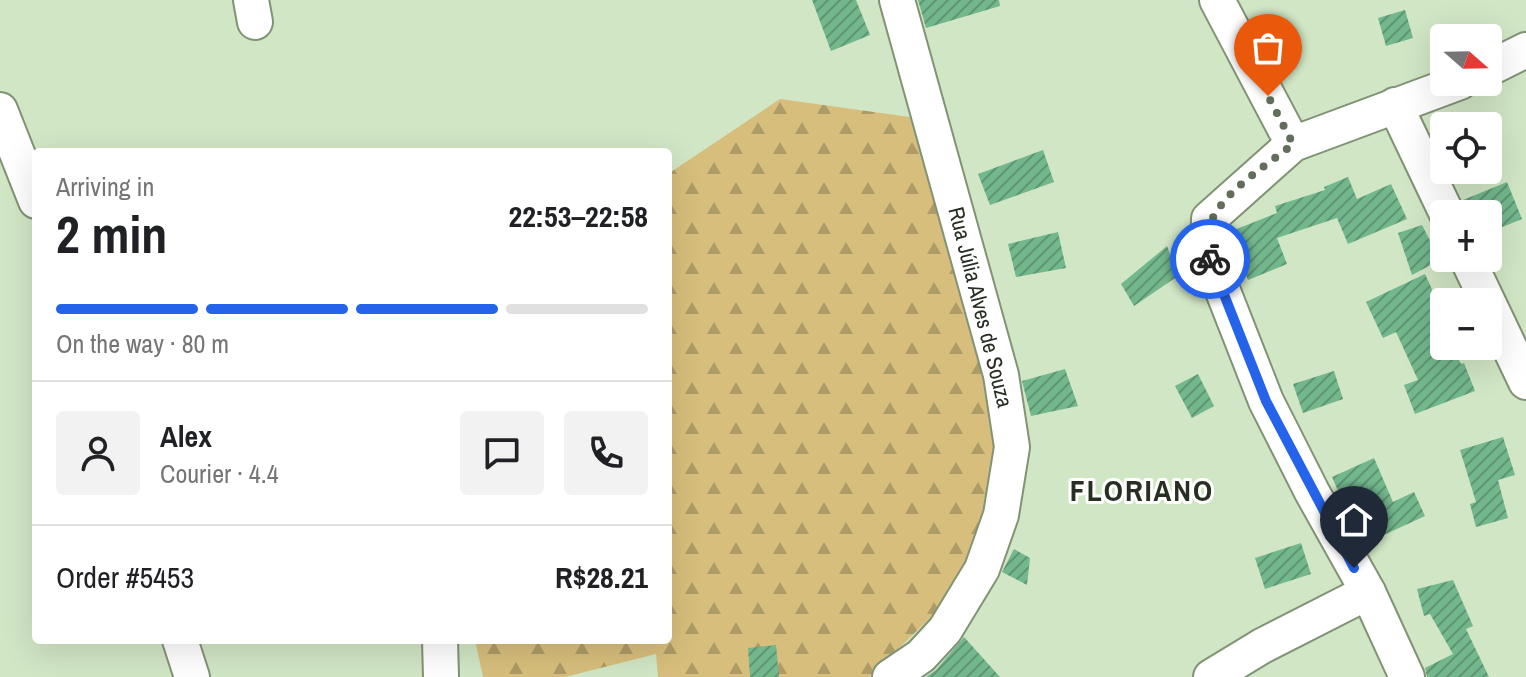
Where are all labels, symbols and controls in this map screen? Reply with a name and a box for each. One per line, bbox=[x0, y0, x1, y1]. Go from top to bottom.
pin bbox=[1234, 14.0, 1302, 96]
north arrow bbox=[1430, 24, 1502, 96]
map controls bbox=[1430, 24, 1502, 360]
icon: bag bbox=[1246, 26, 1290, 70]
button: locate bbox=[1430, 112, 1502, 184]
text: Arriving in bbox=[56, 169, 154, 204]
text: 22:53–22:58 bbox=[509, 196, 648, 236]
text: 2 min bbox=[56, 199, 167, 269]
button: + bbox=[1430, 200, 1502, 272]
street label: Rua Júlia Alves de Souza bbox=[942, 204, 1020, 410]
courier bbox=[1170, 219, 1250, 299]
icon: bike bbox=[1188, 237, 1232, 281]
button: − bbox=[1430, 288, 1502, 360]
text: On the way · 80 m bbox=[56, 326, 229, 361]
button: person bbox=[56, 411, 140, 495]
button: chat bbox=[460, 411, 544, 495]
button: phone bbox=[564, 411, 648, 495]
text: Alex bbox=[160, 416, 212, 456]
text: Courier · 4.4 bbox=[160, 456, 279, 491]
district label: FLORIANO bbox=[1070, 470, 1214, 510]
pin bbox=[1320, 486, 1388, 568]
icon: home bbox=[1332, 498, 1376, 542]
text: Order #5453 bbox=[56, 557, 194, 597]
text: R$28.21 bbox=[555, 557, 648, 597]

